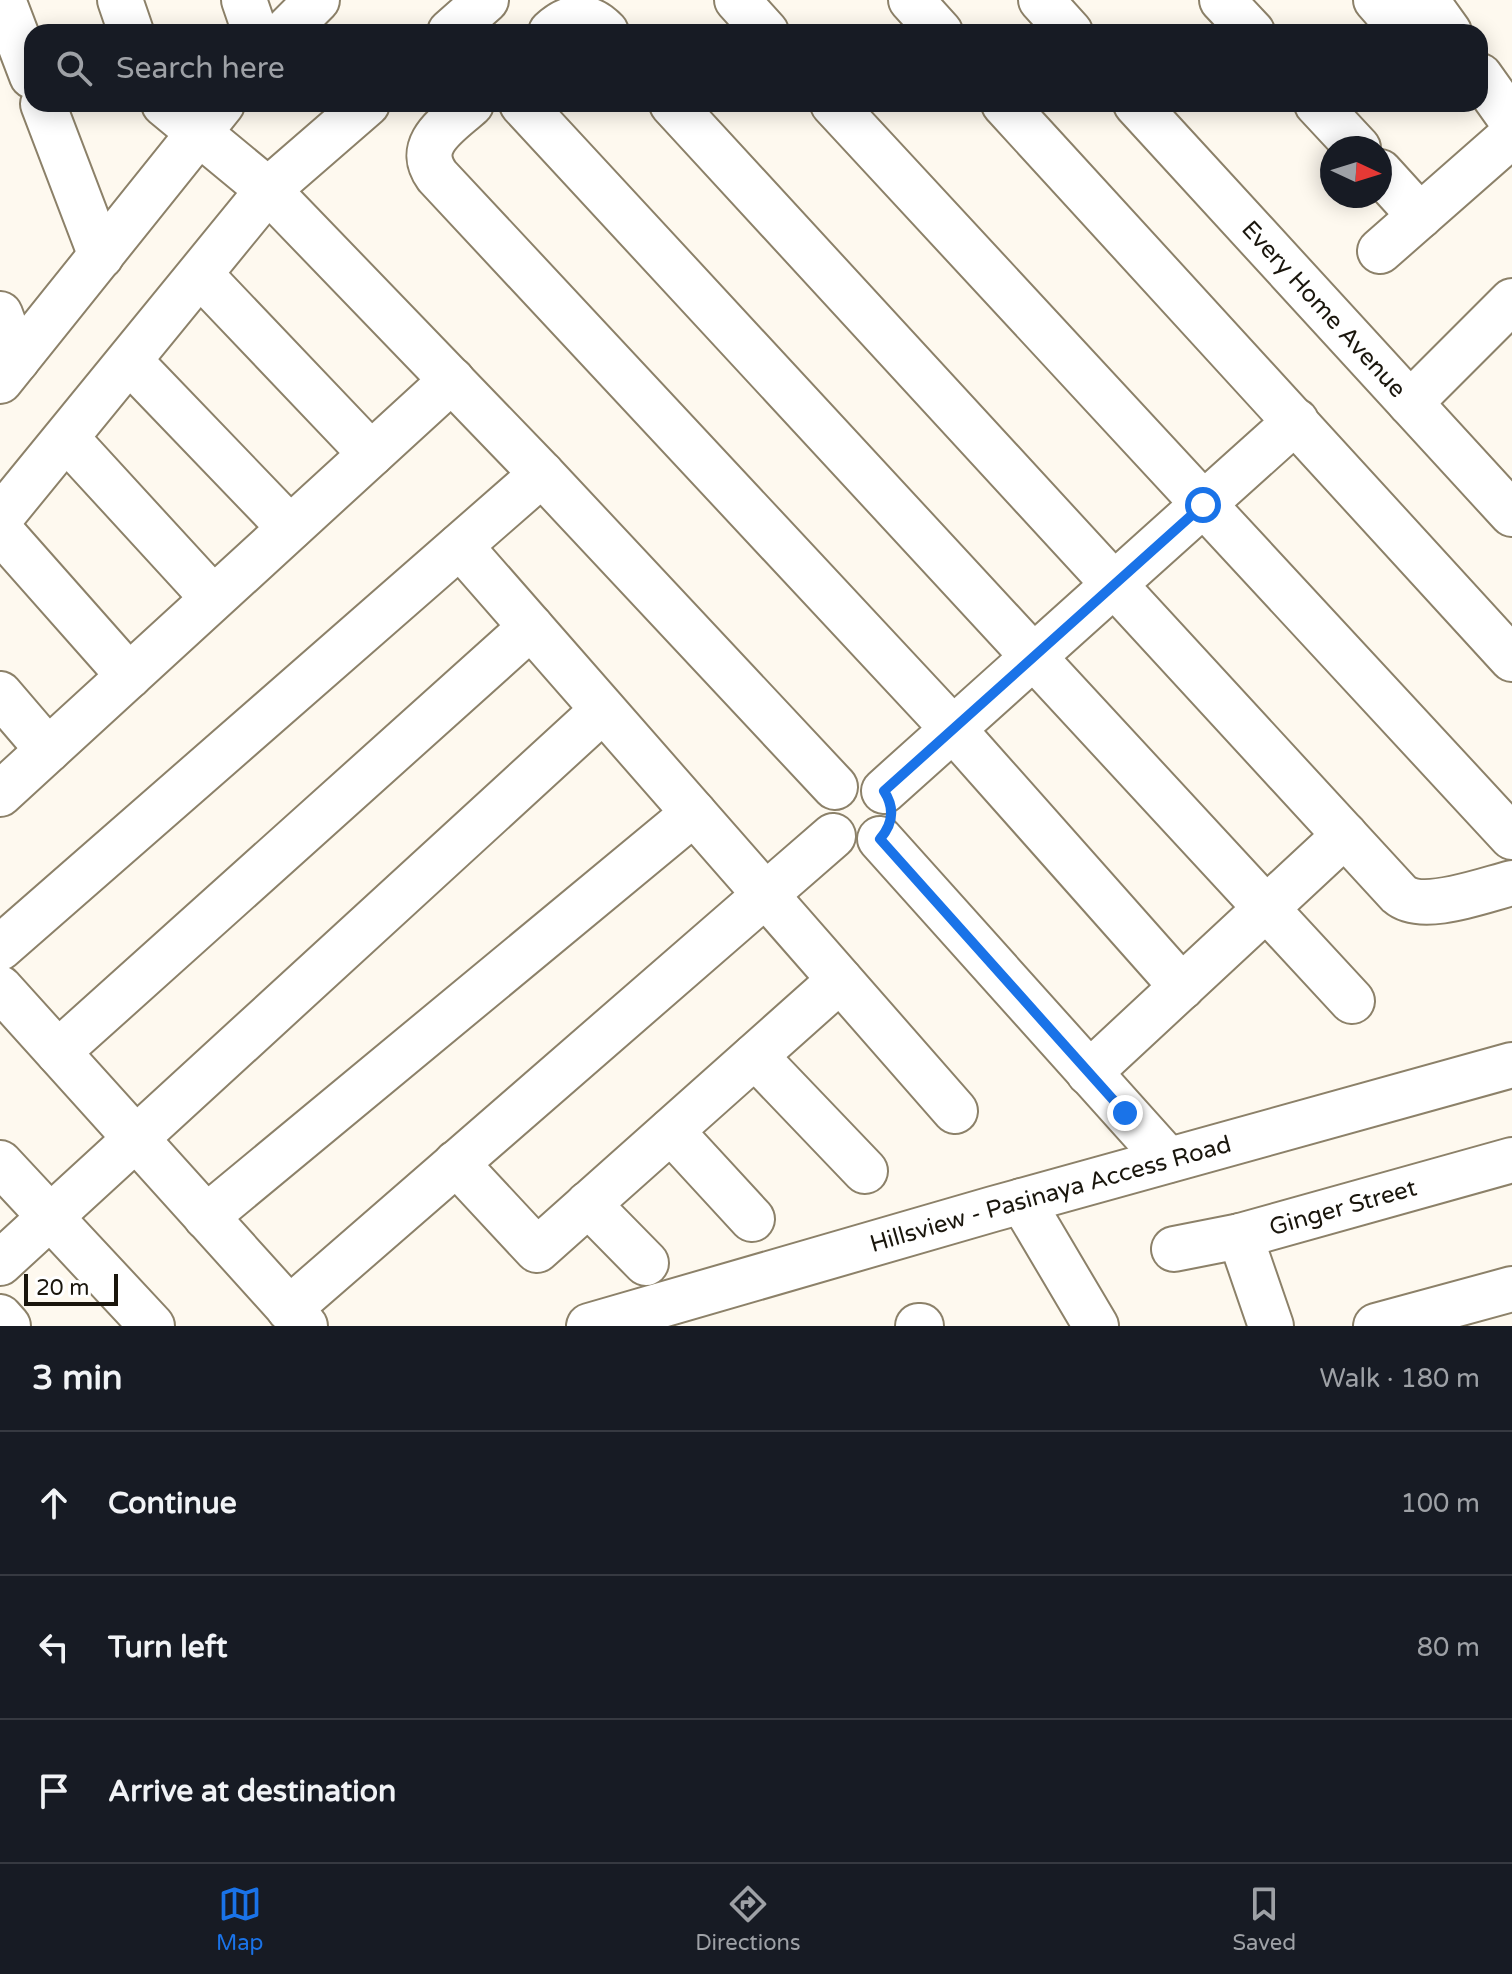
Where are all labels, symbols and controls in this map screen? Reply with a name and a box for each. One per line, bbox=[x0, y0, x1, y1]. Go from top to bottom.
search box bbox=[24, 24, 1488, 112]
icon: search bbox=[52, 46, 96, 90]
text: Search here bbox=[116, 50, 285, 87]
north arrow bbox=[1320, 136, 1392, 208]
street label: Every Home Avenue bbox=[1236, 214, 1412, 403]
route start bbox=[1185, 487, 1221, 523]
route end bbox=[1107, 1095, 1143, 1131]
street label: Hillsview - Pasinaya Access Road bbox=[866, 1129, 1234, 1258]
street label: Ginger Street bbox=[1266, 1173, 1420, 1242]
scale bar bbox=[24, 1270, 118, 1306]
text: 20 m bbox=[36, 1275, 90, 1301]
text: 3 min bbox=[32, 1358, 123, 1399]
text: Walk · 180 m bbox=[1320, 1363, 1480, 1394]
icon: ahead bbox=[32, 1481, 76, 1525]
text: Continue bbox=[108, 1485, 237, 1522]
text: 100 m bbox=[1400, 1488, 1480, 1519]
icon: left bbox=[32, 1625, 76, 1669]
text: Turn left bbox=[108, 1629, 227, 1666]
text: 80 m bbox=[1417, 1632, 1480, 1663]
icon: arrive bbox=[32, 1769, 76, 1813]
text: Arrive at destination bbox=[108, 1773, 396, 1810]
tab: Map bbox=[216, 1882, 263, 1956]
tab: Directions bbox=[695, 1882, 801, 1956]
tab: Saved bbox=[1232, 1882, 1296, 1956]

